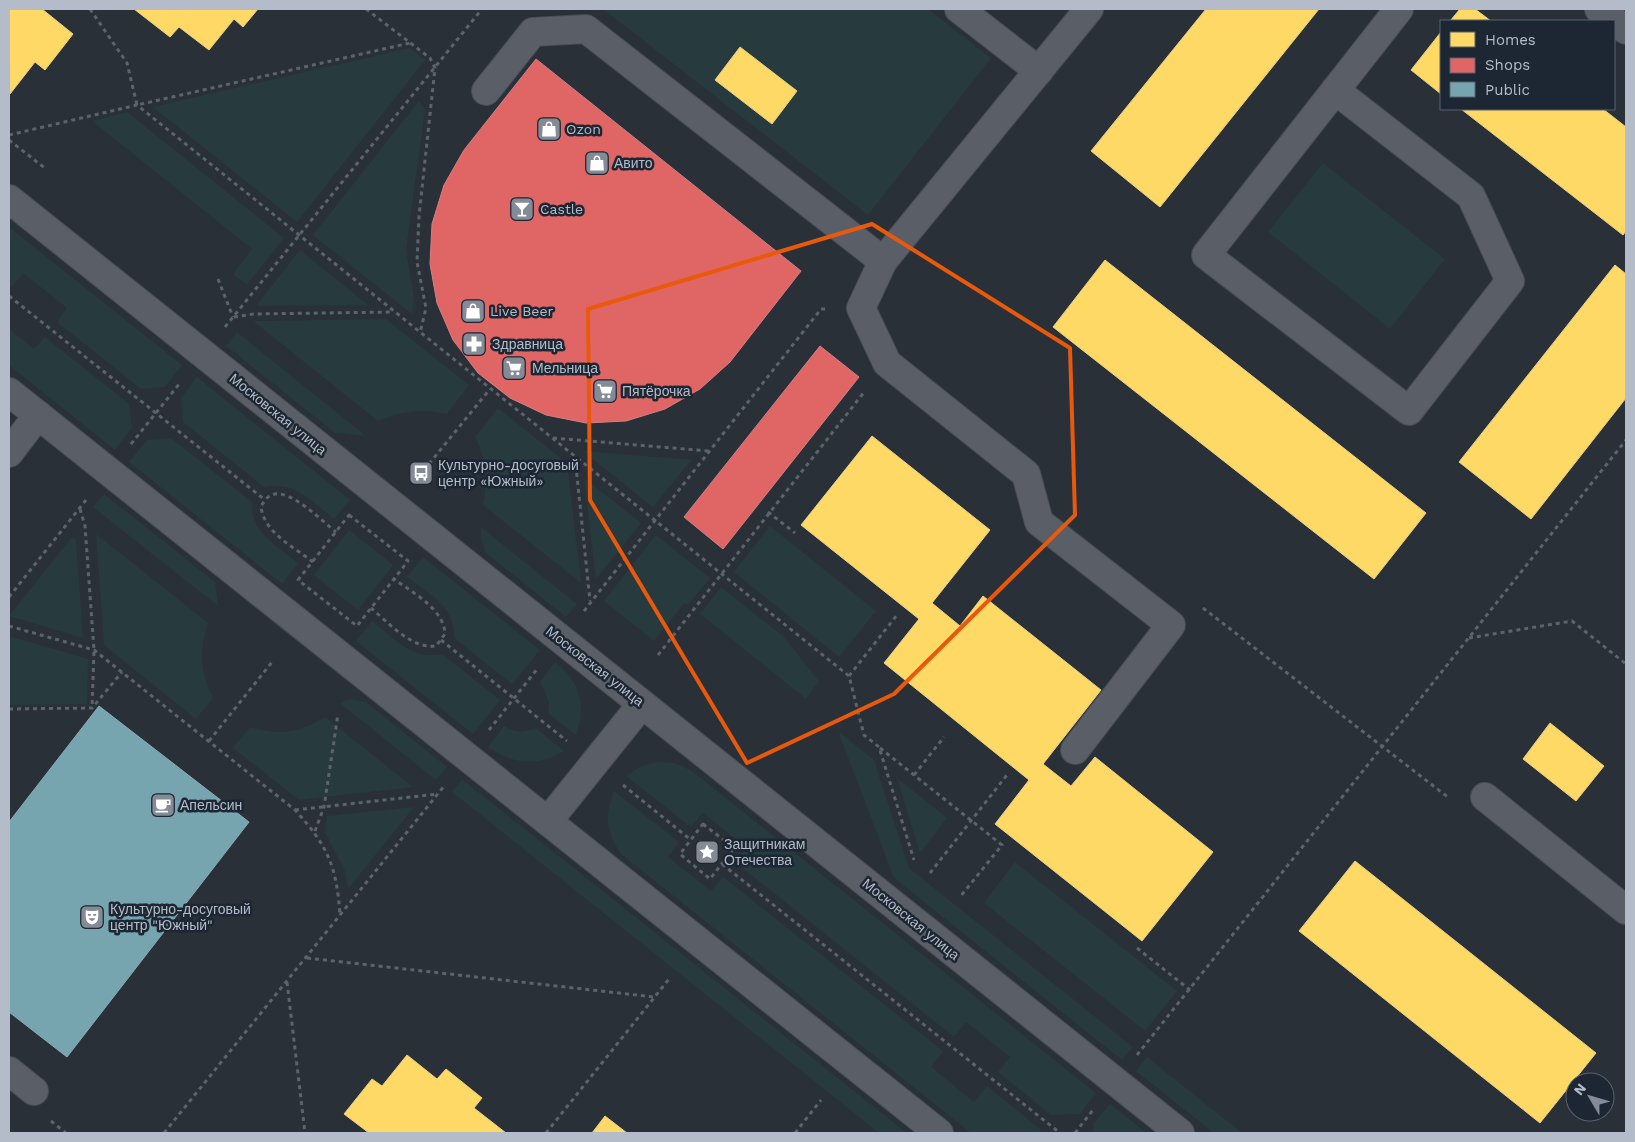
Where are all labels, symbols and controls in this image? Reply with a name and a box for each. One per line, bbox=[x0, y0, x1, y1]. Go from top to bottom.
legend bbox=[1440, 20, 1615, 110]
text: Homes bbox=[1485, 31, 1536, 49]
text: Shops bbox=[1485, 56, 1530, 74]
text: Public bbox=[1485, 81, 1530, 99]
shop icon: Ozon bbox=[536, 116, 562, 142]
place label: Ozon bbox=[566, 121, 601, 137]
shop icon: Авито bbox=[584, 150, 610, 176]
place label: Авито bbox=[614, 155, 653, 171]
bar icon: Castle bbox=[509, 196, 535, 222]
place label: Castle bbox=[540, 201, 583, 217]
shop icon: Live Beer bbox=[460, 298, 486, 324]
place label: Live Beer bbox=[490, 303, 554, 319]
pharmacy icon: Здравница bbox=[461, 331, 487, 357]
place label: Здравница bbox=[492, 336, 563, 352]
supermarket icon: Мельница bbox=[501, 355, 527, 381]
place label: Мельница bbox=[532, 360, 598, 376]
street label: Московская улица bbox=[226, 370, 330, 458]
supermarket icon: Пятёрочка bbox=[592, 378, 618, 404]
place label: Пятёрочка bbox=[622, 383, 691, 399]
place label: Культурно-досуговый центр «Южный» bbox=[438, 457, 579, 489]
bus stop icon: Культурно-досуговый центр «Южный» bbox=[408, 460, 434, 486]
street label: Московская улица bbox=[543, 623, 647, 709]
cafe icon: Апельсин bbox=[150, 792, 176, 818]
place label: Апельсин bbox=[180, 797, 242, 813]
place label: Защитникам Отечества bbox=[724, 836, 805, 868]
place icon: Защитникам Отечества bbox=[694, 839, 720, 865]
street label: Московская улица bbox=[859, 875, 963, 963]
place label: Культурно-досуговый центр "Южный" bbox=[110, 901, 251, 933]
theatre icon: Культурно-досуговый центр "Южный" bbox=[79, 904, 105, 930]
north arrow bbox=[1565, 1072, 1615, 1122]
text: N bbox=[1570, 1080, 1589, 1098]

